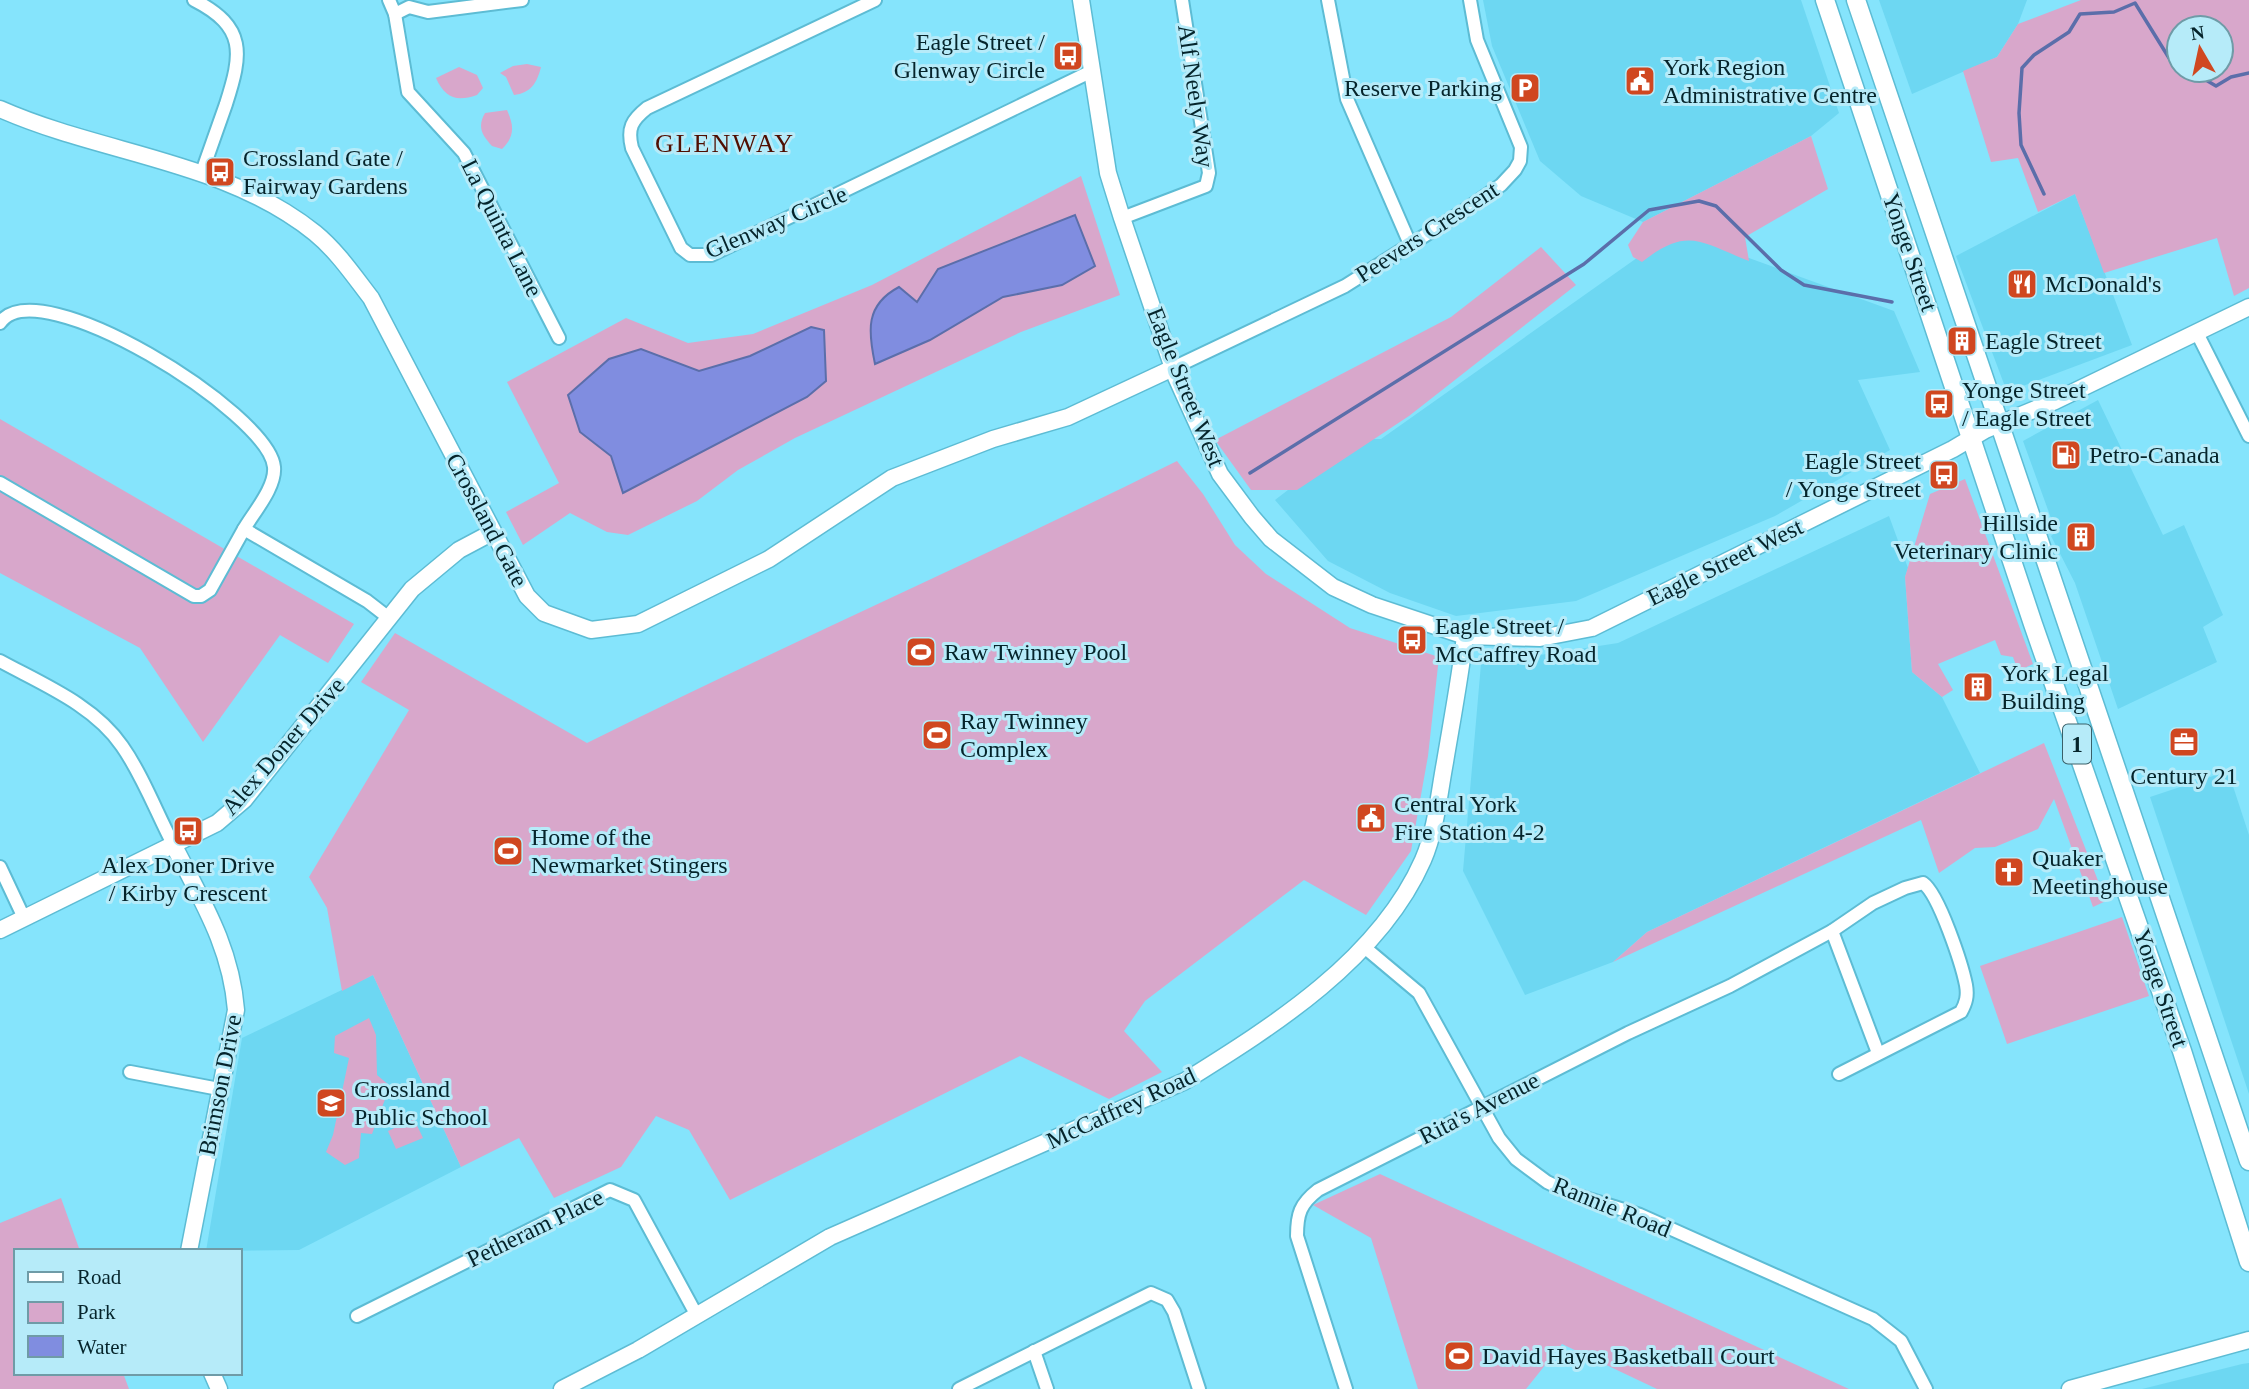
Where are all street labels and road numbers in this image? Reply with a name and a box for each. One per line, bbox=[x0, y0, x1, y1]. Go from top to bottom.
street label: Alf Neely Way bbox=[1173, 23, 1219, 169]
street label: La Quinta Lane bbox=[456, 155, 548, 301]
street label: Peevers Crescent bbox=[1351, 176, 1503, 288]
street label: Glenway Circle bbox=[701, 180, 851, 264]
street label: Yonge Street bbox=[1878, 189, 1943, 315]
street label: Eagle Street West bbox=[1142, 304, 1230, 471]
street label: Crossland Gate bbox=[441, 449, 533, 591]
street label: Eagle Street West bbox=[1643, 513, 1807, 611]
street label: Alex Doner Drive bbox=[216, 672, 350, 820]
road number: 1 bbox=[2063, 724, 2091, 764]
street label: Yonge Street bbox=[2129, 925, 2194, 1051]
street label: Brimson Drive bbox=[194, 1012, 246, 1158]
street label: McCaffrey Road bbox=[1042, 1062, 1200, 1154]
street label: Rita's Avenue bbox=[1415, 1067, 1543, 1149]
street label: Rannie Road bbox=[1549, 1172, 1675, 1242]
street label: Petheram Place bbox=[463, 1184, 607, 1272]

